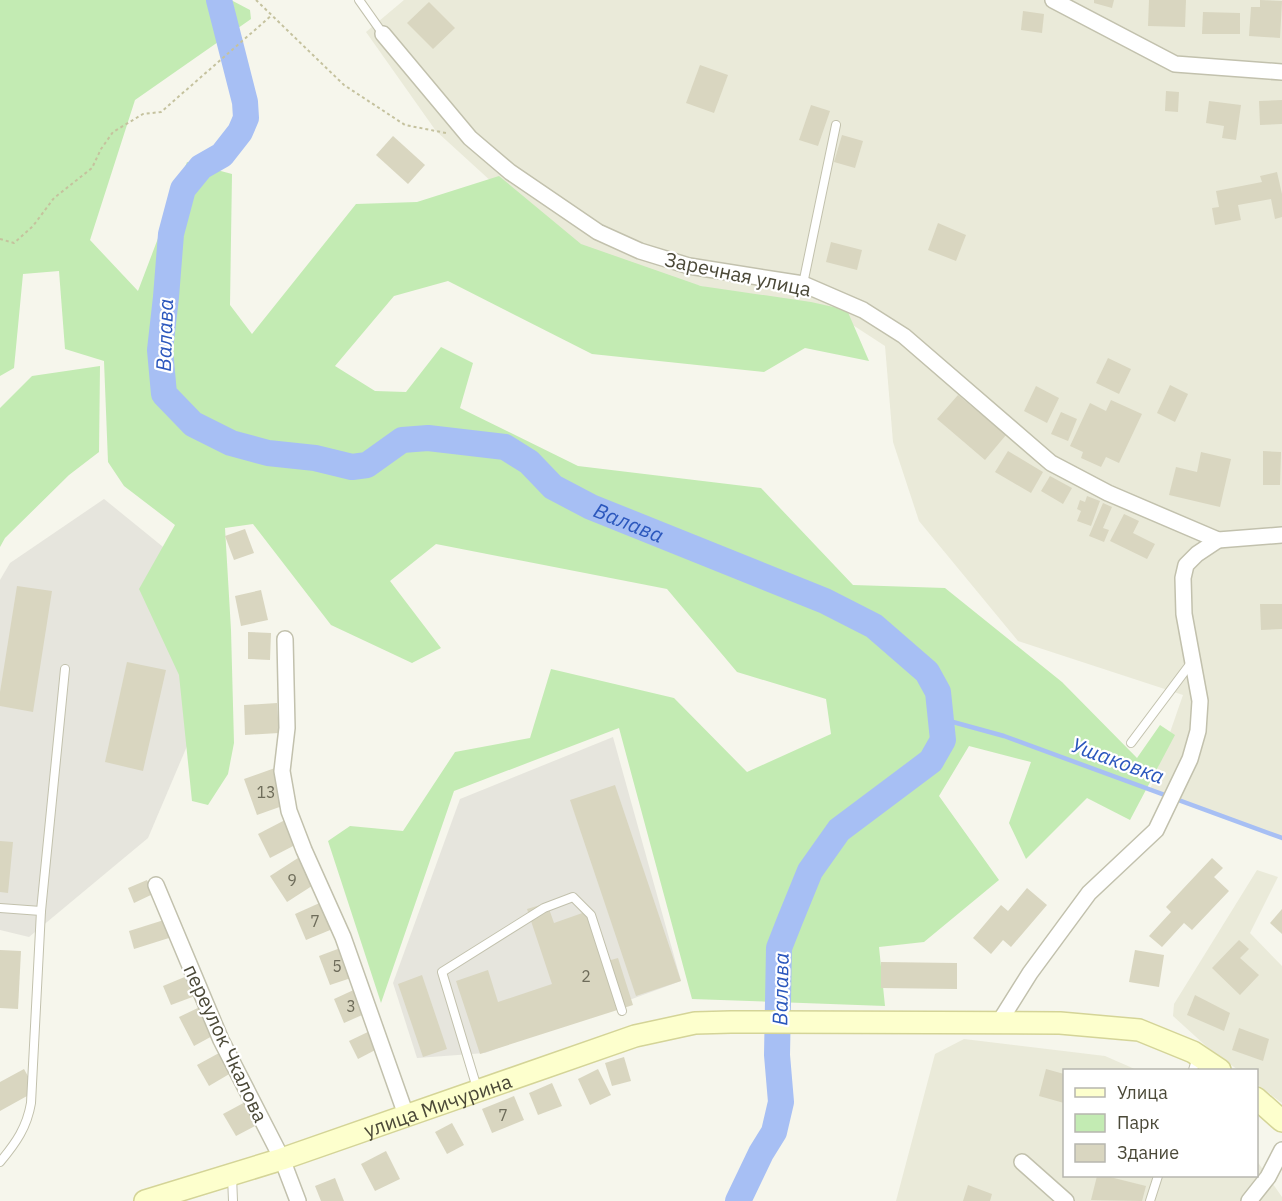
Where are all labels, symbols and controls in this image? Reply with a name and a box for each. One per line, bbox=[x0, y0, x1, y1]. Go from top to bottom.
street label: Заречная улица bbox=[662, 245, 814, 303]
water label: Валава bbox=[149, 298, 179, 372]
water label: Валава bbox=[590, 496, 668, 549]
water label: Ушаковка bbox=[1068, 730, 1168, 790]
house number: 13 bbox=[256, 782, 276, 802]
house number: 9 bbox=[287, 870, 297, 890]
house number: 7 bbox=[310, 911, 320, 931]
water label: Валава bbox=[765, 952, 795, 1026]
house number: 5 bbox=[332, 956, 342, 976]
street label: переулок Чкалова bbox=[177, 960, 275, 1127]
house number: 2 bbox=[581, 966, 591, 986]
house number: 3 bbox=[346, 996, 356, 1016]
street label: улица Мичурина bbox=[360, 1066, 515, 1143]
legend bbox=[1063, 1069, 1258, 1177]
text: Улица bbox=[1117, 1081, 1168, 1104]
house number: 7 bbox=[498, 1105, 508, 1125]
text: Парк bbox=[1117, 1111, 1160, 1134]
text: Здание bbox=[1117, 1141, 1179, 1164]

